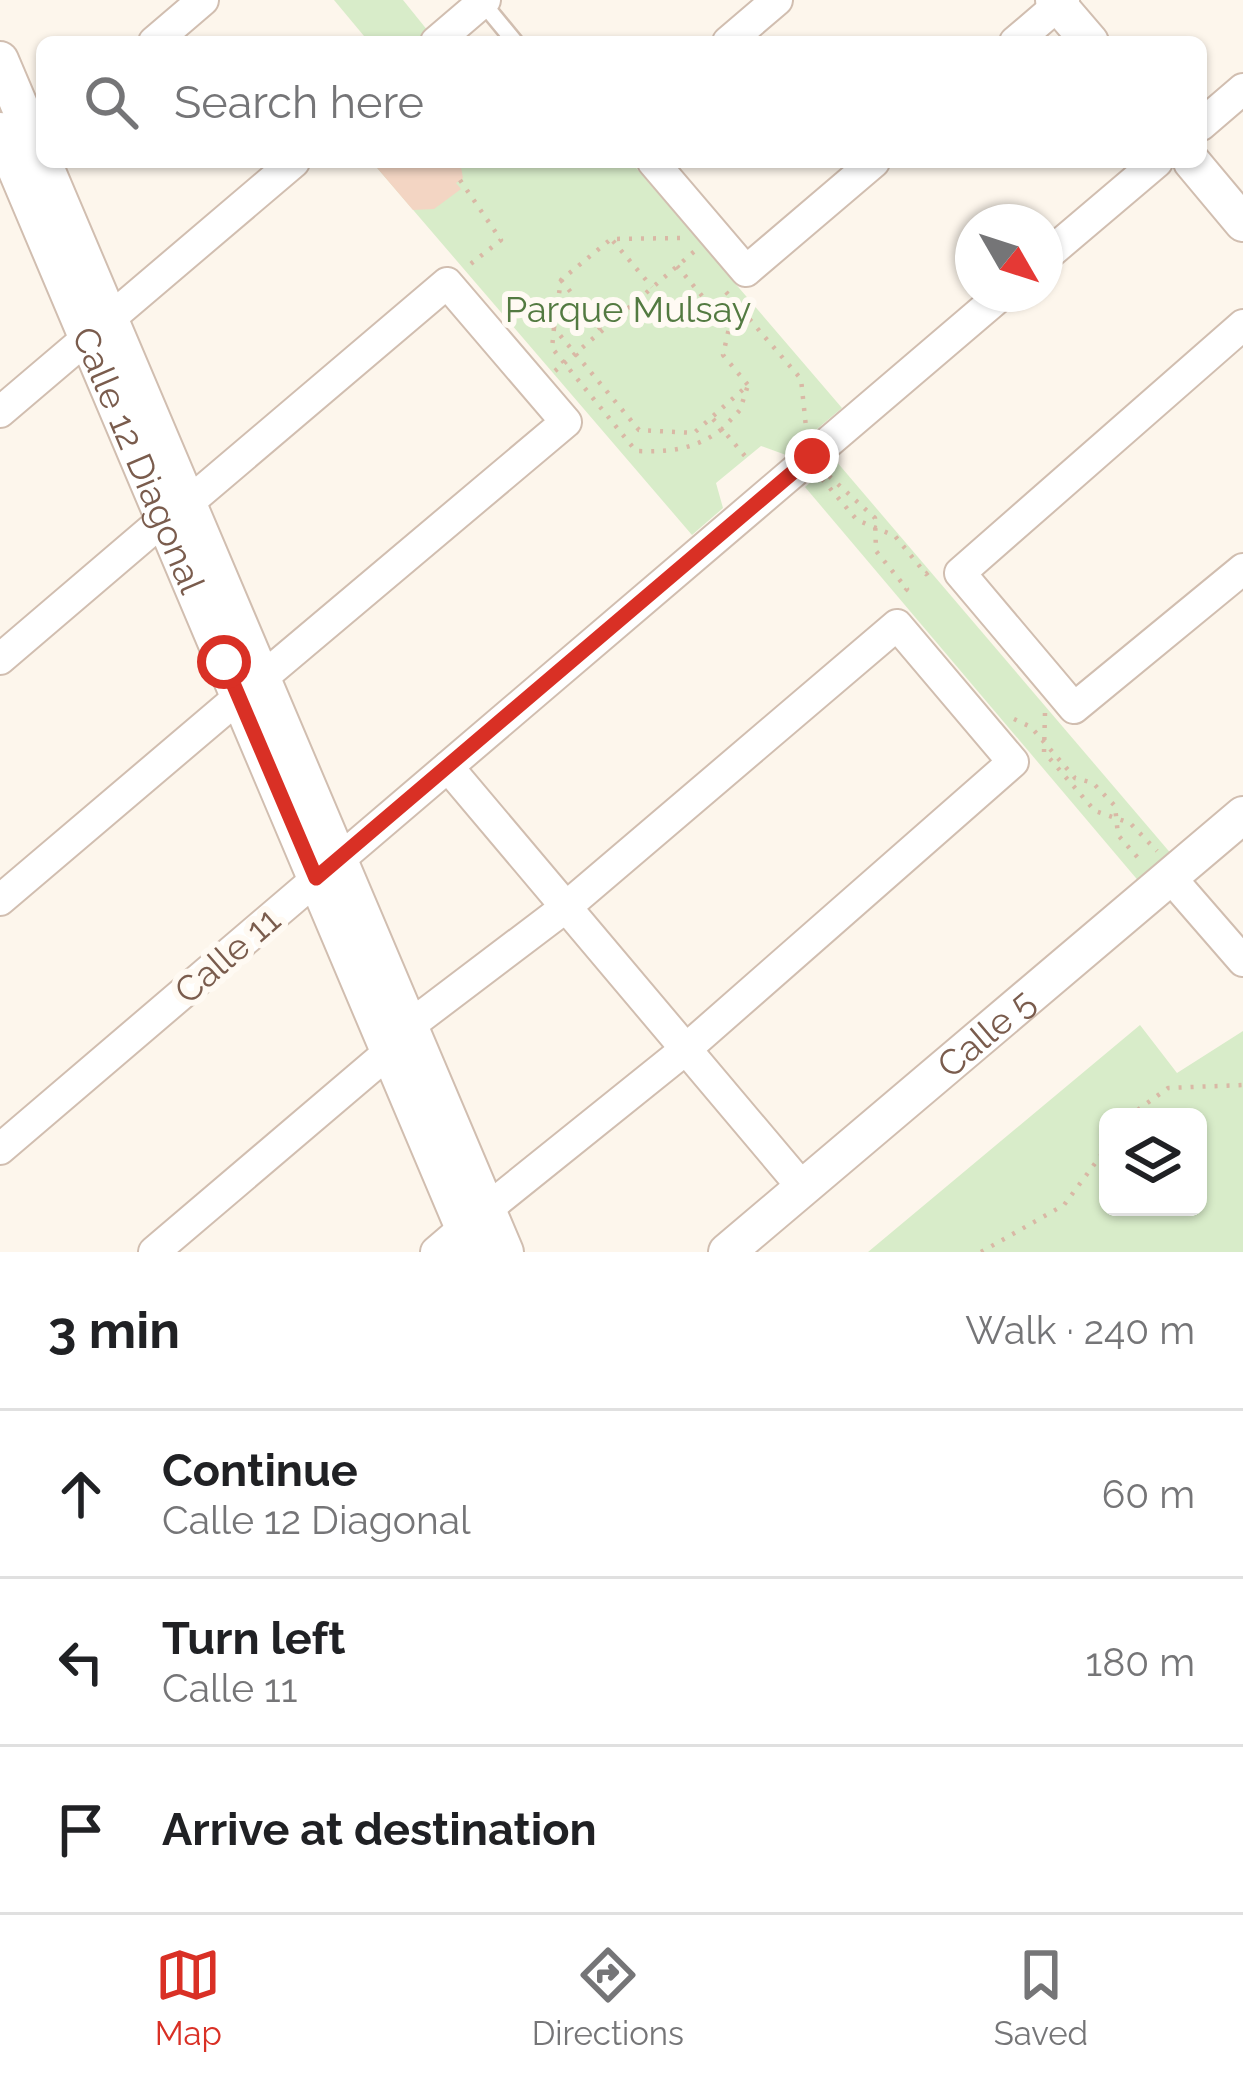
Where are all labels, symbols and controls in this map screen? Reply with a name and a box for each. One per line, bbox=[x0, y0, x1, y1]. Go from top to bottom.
search box bbox=[36, 36, 1207, 168]
icon: search bbox=[78, 69, 144, 135]
text: Search here bbox=[174, 76, 424, 129]
north arrow bbox=[955, 204, 1063, 312]
park label: Parque Mulsay bbox=[505, 288, 751, 330]
street label: Calle 12 Diagonal bbox=[64, 320, 214, 599]
route end bbox=[785, 429, 839, 483]
route start bbox=[197, 635, 251, 689]
street label: Calle 11 bbox=[166, 898, 288, 1012]
street label: Calle 5 bbox=[929, 980, 1043, 1086]
map controls bbox=[1099, 1108, 1207, 1216]
button: layers bbox=[1099, 1108, 1207, 1216]
text: 3 min bbox=[48, 1300, 180, 1360]
text: Walk · 240 m bbox=[965, 1307, 1195, 1353]
text: Continue bbox=[162, 1444, 358, 1497]
icon: ahead bbox=[48, 1461, 114, 1527]
text: 60 m bbox=[1102, 1471, 1195, 1517]
text: Calle 12 Diagonal bbox=[162, 1497, 471, 1543]
text: Turn left bbox=[162, 1612, 345, 1665]
icon: left bbox=[48, 1629, 114, 1695]
text: 180 m bbox=[1086, 1639, 1195, 1685]
text: Calle 11 bbox=[162, 1665, 297, 1711]
icon: arrive bbox=[48, 1797, 114, 1863]
text: Arrive at destination bbox=[162, 1803, 597, 1856]
tab: Map bbox=[155, 1942, 222, 2053]
tab: Directions bbox=[532, 1942, 684, 2053]
tab: Saved bbox=[994, 1942, 1088, 2053]

